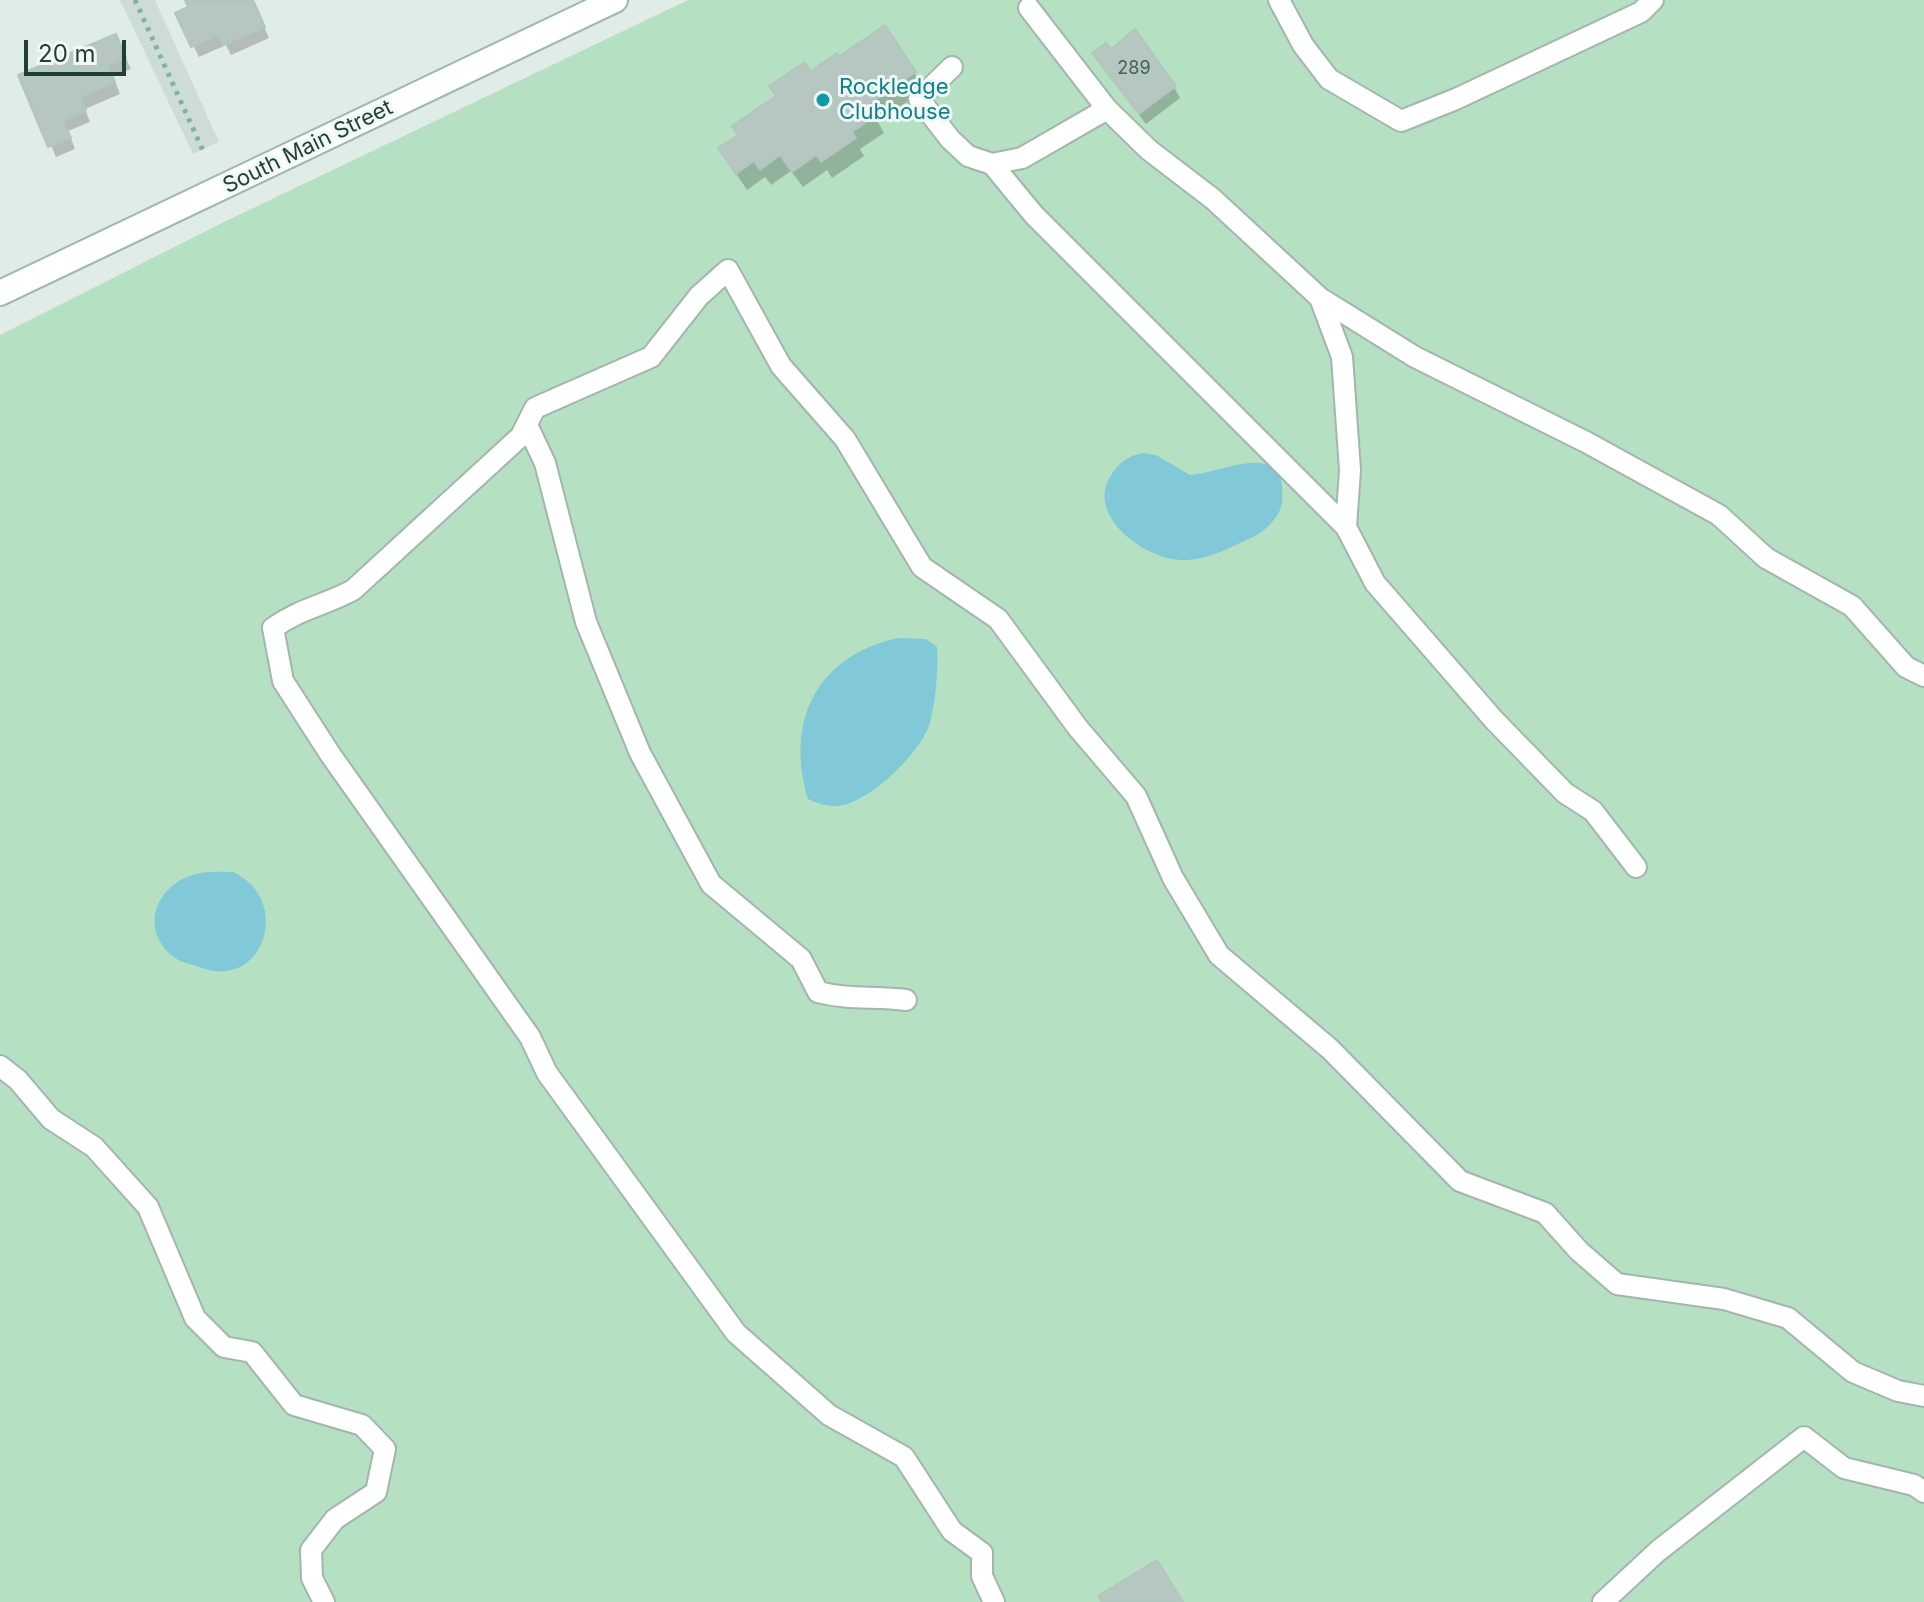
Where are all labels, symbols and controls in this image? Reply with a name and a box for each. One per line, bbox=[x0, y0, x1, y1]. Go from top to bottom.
scale bar bbox=[28, 24, 130, 74]
text: 20 m bbox=[38, 39, 96, 68]
house number: 289 bbox=[1117, 58, 1151, 80]
place label: Rockledge Clubhouse bbox=[839, 74, 951, 126]
marker: Rockledge Clubhouse bbox=[814, 91, 832, 109]
street label: South Main Street bbox=[219, 94, 397, 200]

